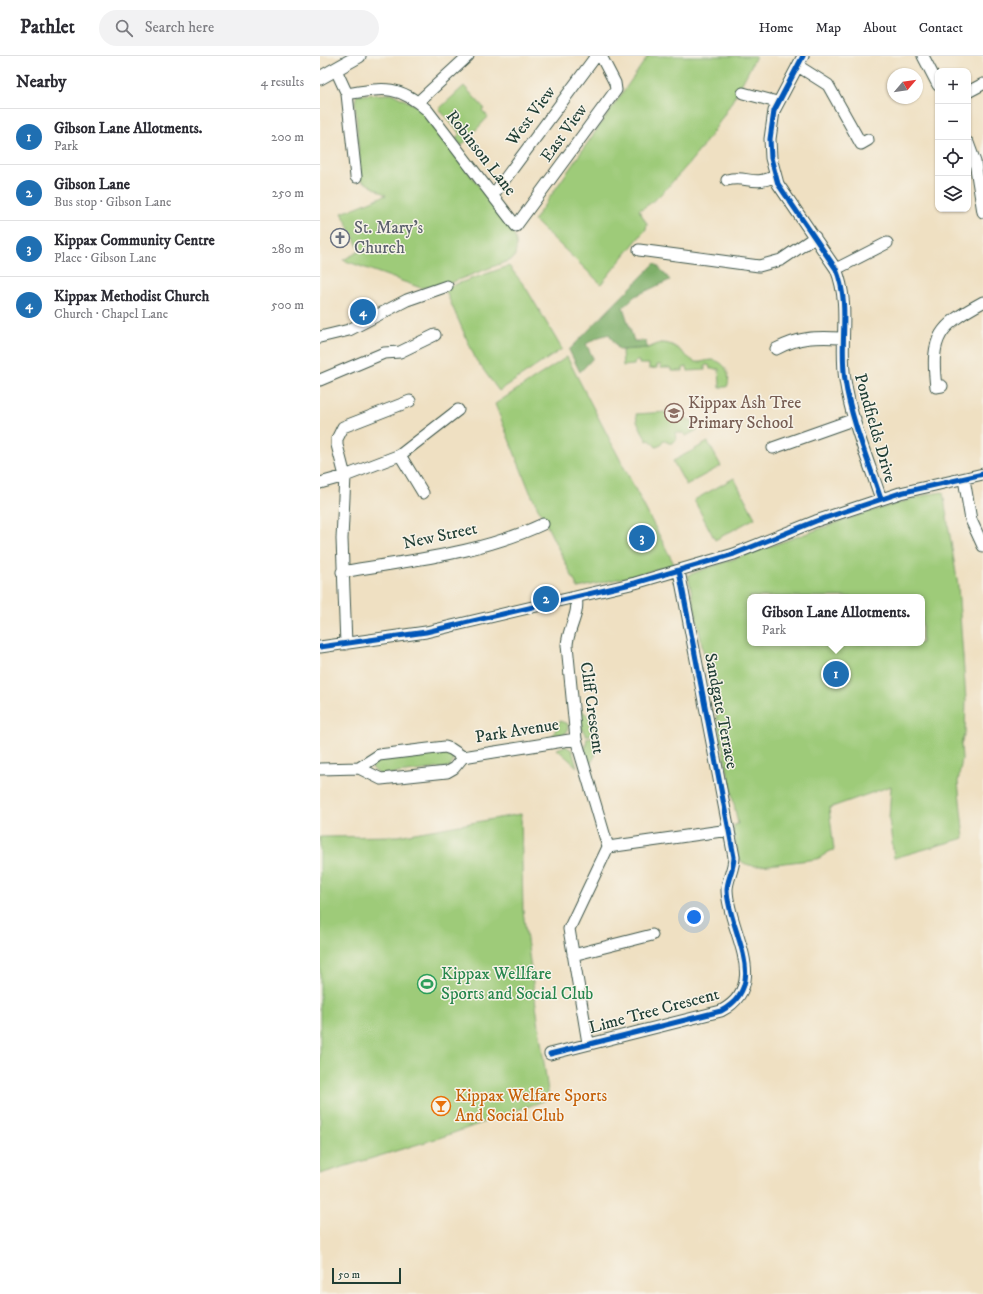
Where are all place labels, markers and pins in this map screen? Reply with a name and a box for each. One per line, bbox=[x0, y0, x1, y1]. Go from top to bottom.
place label: St. Mary's Church bbox=[354, 217, 424, 259]
church icon: St. Mary's Church bbox=[329, 227, 351, 249]
pin: 4 bbox=[350, 297, 376, 327]
place label: Kippax Ash Tree Primary School bbox=[688, 392, 801, 434]
school or university icon: Kippax Ash Tree Primary School bbox=[663, 402, 685, 424]
pin: 3 bbox=[629, 523, 655, 553]
pin: 2 bbox=[533, 584, 559, 614]
pin: 1 bbox=[823, 659, 849, 689]
place label: Kippax Wellfare Sports and Social Club bbox=[441, 963, 593, 1005]
sports icon: Kippax Wellfare Sports and Social Club bbox=[416, 973, 438, 995]
place label: Kippax Welfare Sports And Social Club bbox=[455, 1085, 608, 1127]
bar icon: Kippax Welfare Sports And Social Club bbox=[430, 1095, 452, 1117]

